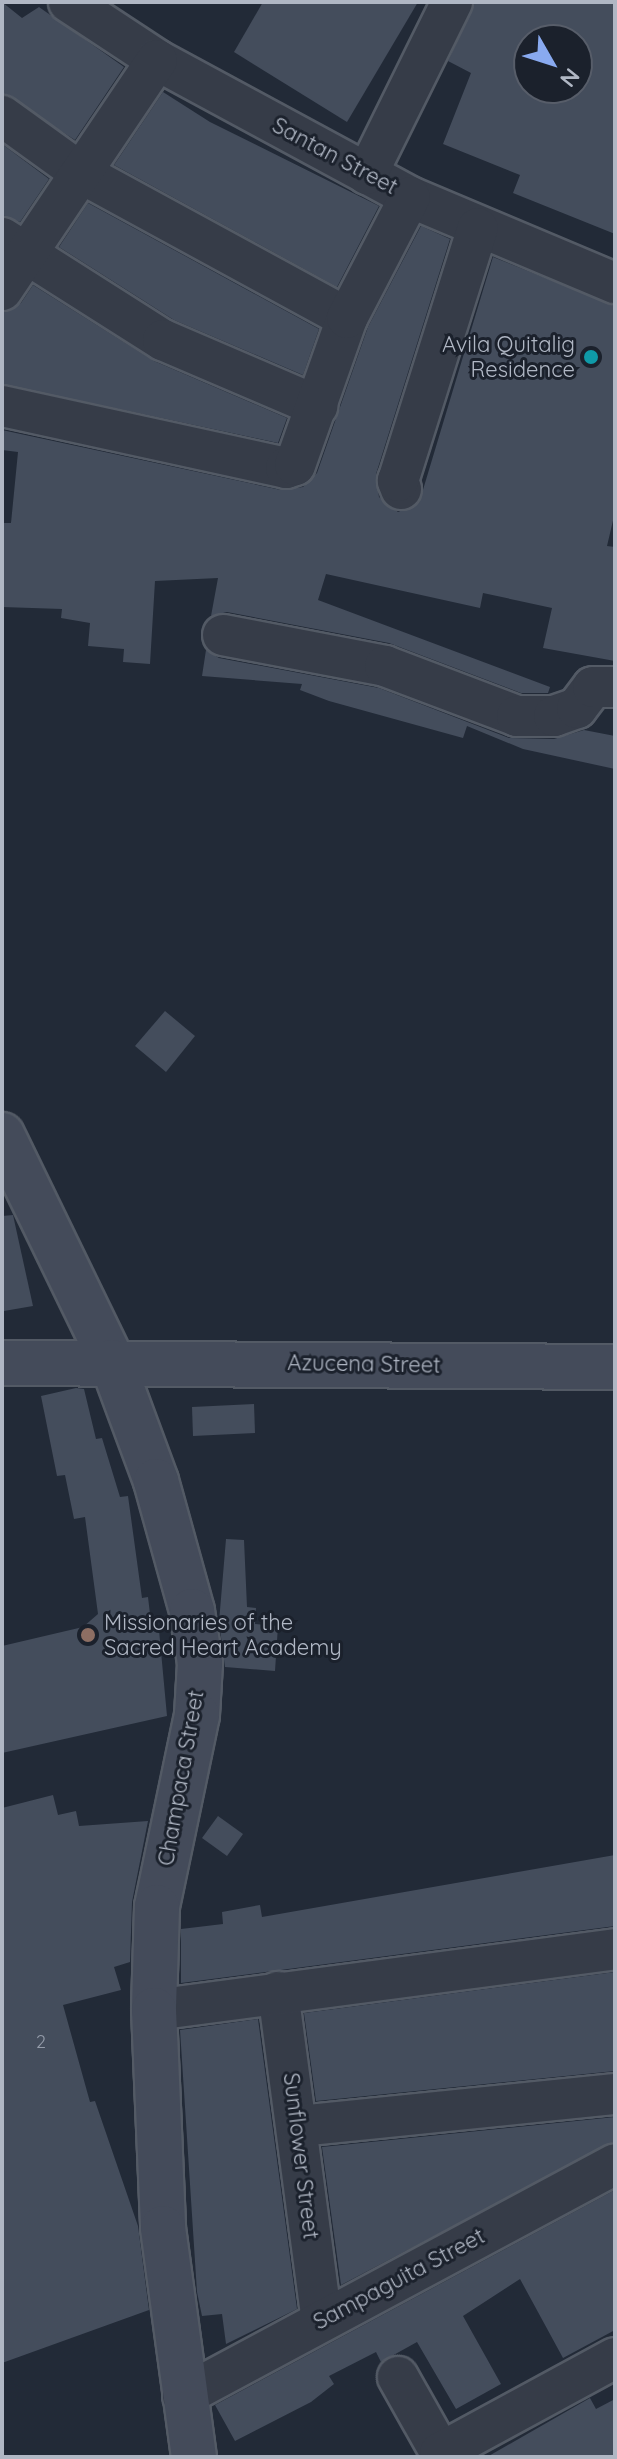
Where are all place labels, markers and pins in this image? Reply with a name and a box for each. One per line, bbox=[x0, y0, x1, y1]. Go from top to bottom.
place label: Avila Quitalig Residence bbox=[442, 331, 575, 382]
marker: Avila Quitalig Residence bbox=[582, 348, 600, 366]
place label: Missionaries of the Sacred Heart Academy bbox=[104, 1609, 342, 1660]
marker: Missionaries of the Sacred Heart Academy bbox=[79, 1626, 97, 1644]

